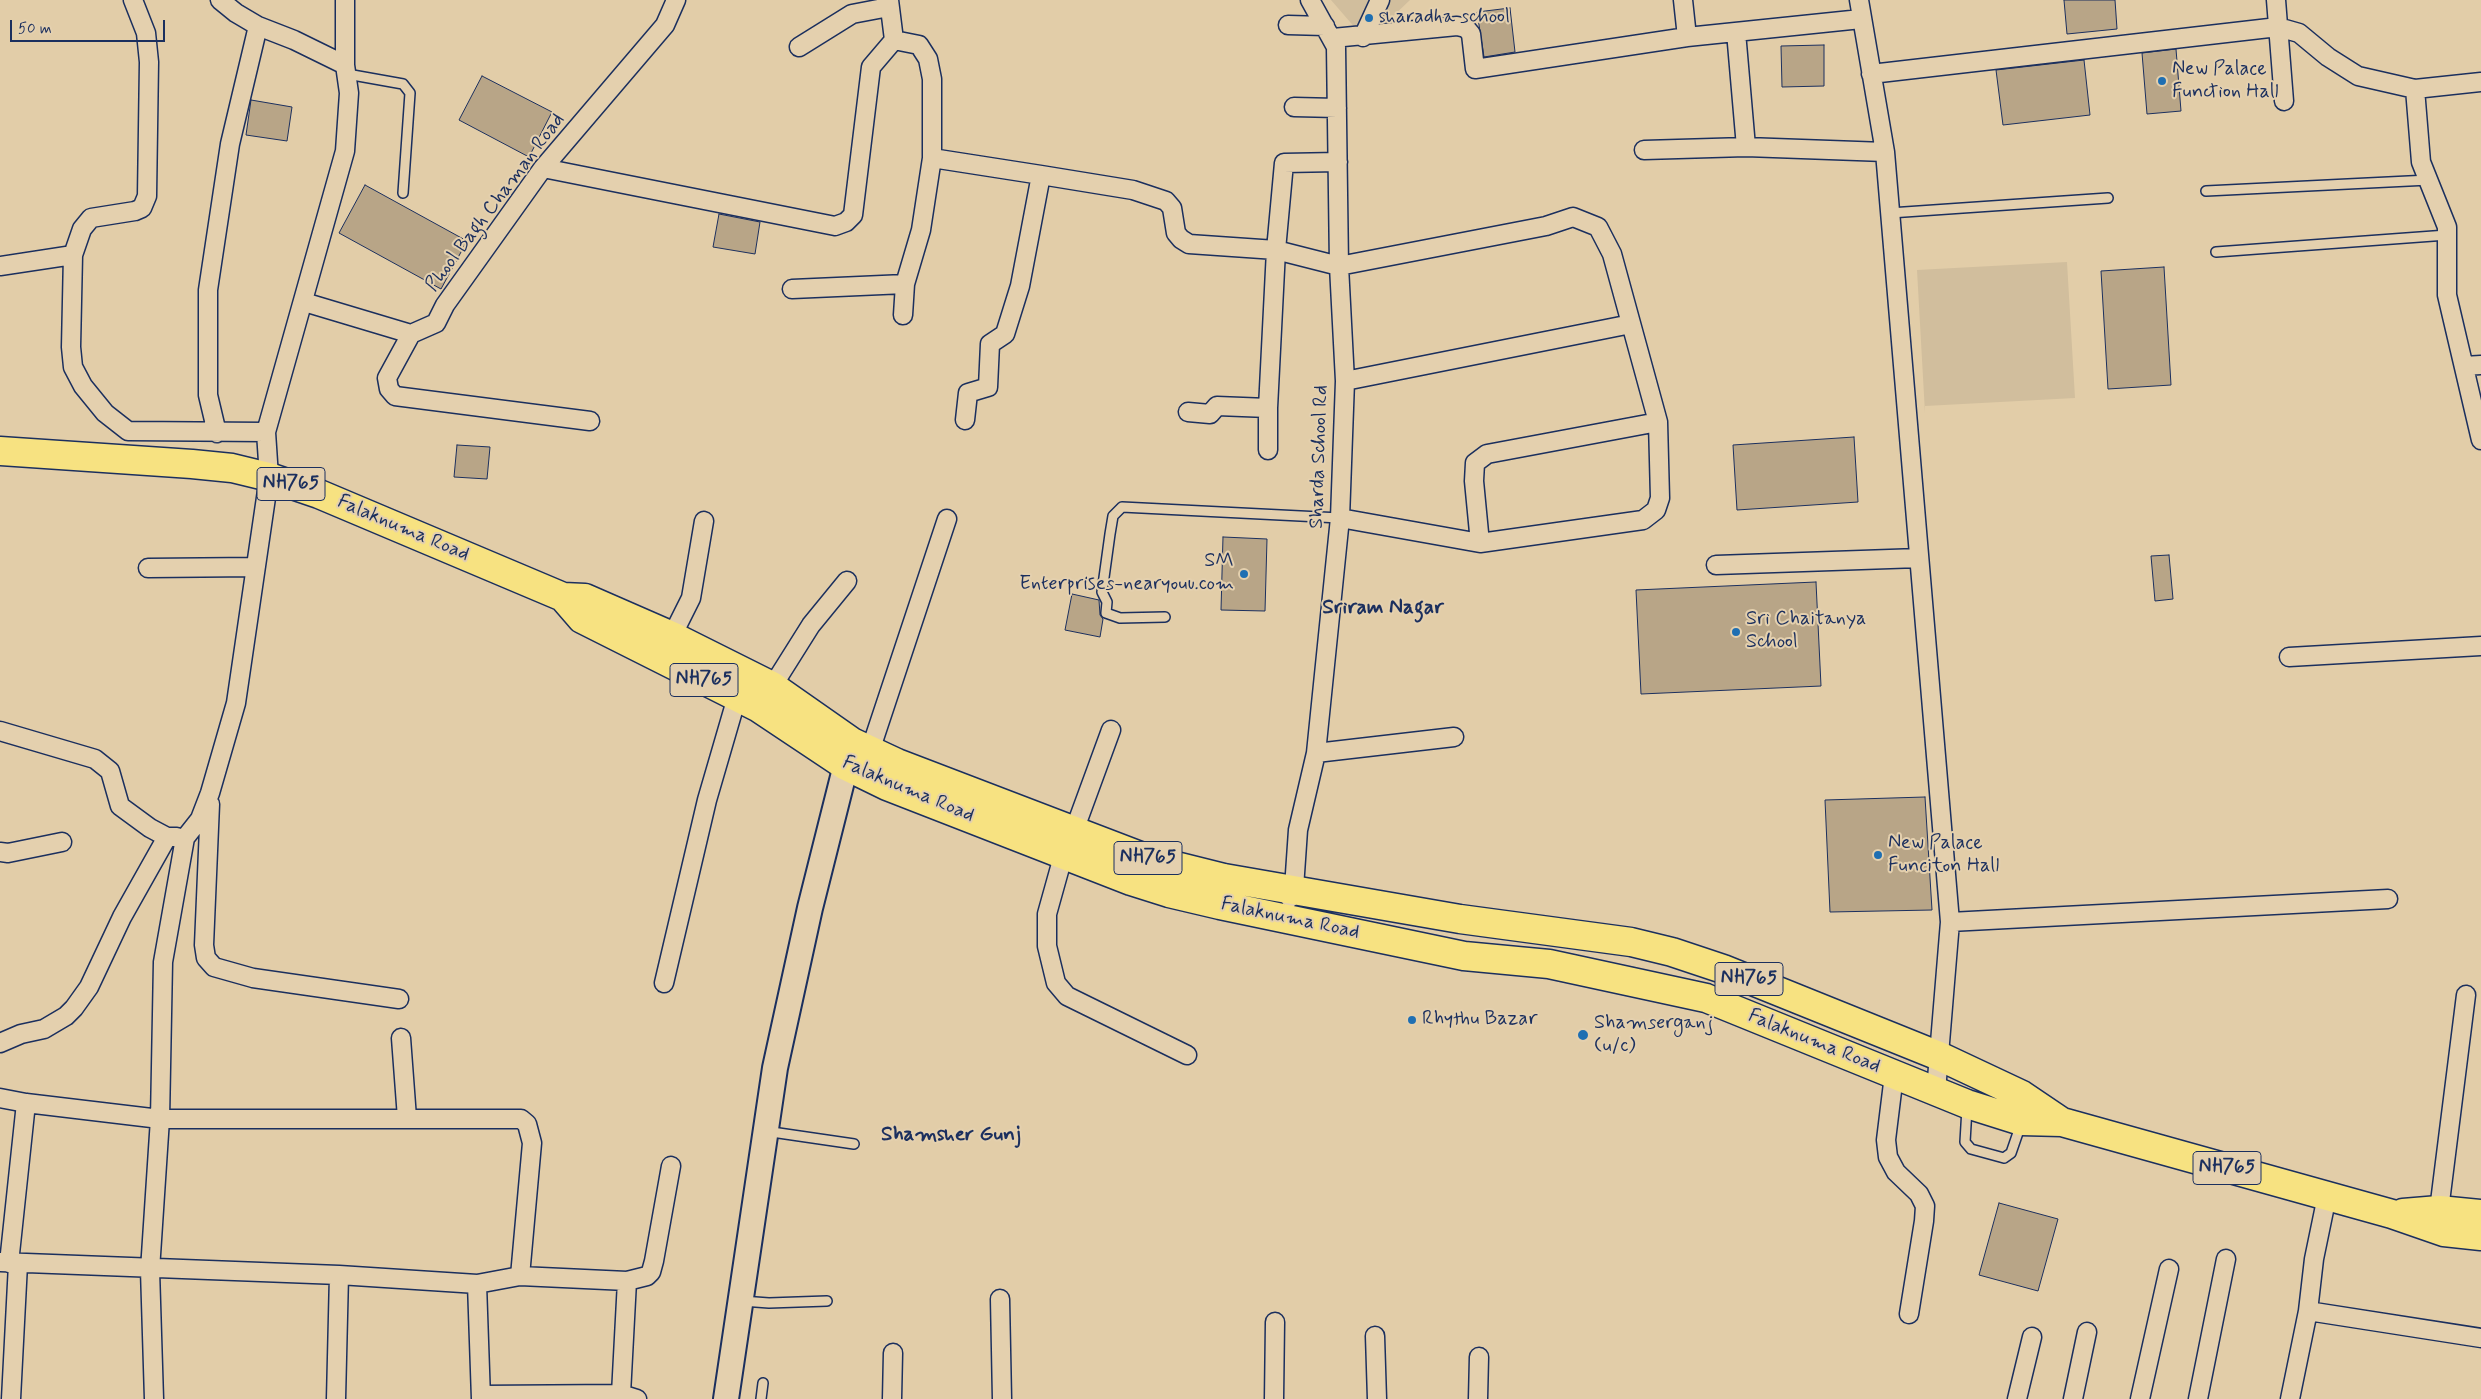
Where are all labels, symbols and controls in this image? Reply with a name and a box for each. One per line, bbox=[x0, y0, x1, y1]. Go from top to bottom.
place label: sharadha school bbox=[1379, 6, 1510, 30]
scale bar bbox=[12, 10, 168, 42]
marker: sharadha school bbox=[1363, 12, 1375, 24]
text: 50 m bbox=[18, 19, 52, 39]
place label: New Palace Function Hall bbox=[2172, 58, 2279, 105]
marker: New Palace Function Hall bbox=[2156, 75, 2168, 87]
street label: Phool Bagh Chaman Road bbox=[421, 109, 571, 297]
street label: Sharda School Rd bbox=[1305, 385, 1335, 529]
road number: NH765 bbox=[257, 468, 325, 500]
street label: Falaknuma Road bbox=[334, 490, 472, 568]
place label: SM Enterprises-nearyouu.com bbox=[1019, 550, 1234, 597]
marker: SM Enterprises-nearyouu.com bbox=[1238, 568, 1250, 580]
district label: Sriram Nagar bbox=[1322, 596, 1444, 622]
place label: Sri Chaitanya School bbox=[1746, 608, 1866, 655]
marker: Sri Chaitanya School bbox=[1730, 626, 1742, 638]
road number: NH765 bbox=[670, 664, 738, 696]
street label: Falaknuma Road bbox=[839, 751, 977, 829]
place label: New Palace Funciton Hall bbox=[1888, 832, 1999, 879]
road number: NH765 bbox=[1114, 841, 1182, 874]
marker: New Palace Funciton Hall bbox=[1872, 849, 1884, 861]
street label: Falaknuma Road bbox=[1219, 893, 1361, 945]
road number: NH765 bbox=[1715, 962, 1783, 996]
street label: Falaknuma Road bbox=[1744, 1005, 1884, 1079]
place label: Rhythu Bazar bbox=[1422, 1008, 1537, 1032]
place label: Shamserganj (u/c) bbox=[1594, 1012, 1713, 1059]
marker: Rhythu Bazar bbox=[1406, 1014, 1418, 1026]
marker: Shamserganj (u/c) bbox=[1576, 1028, 1590, 1042]
district label: Shamsher Gunj bbox=[881, 1123, 1021, 1149]
road number: NH765 bbox=[2193, 1152, 2261, 1184]

